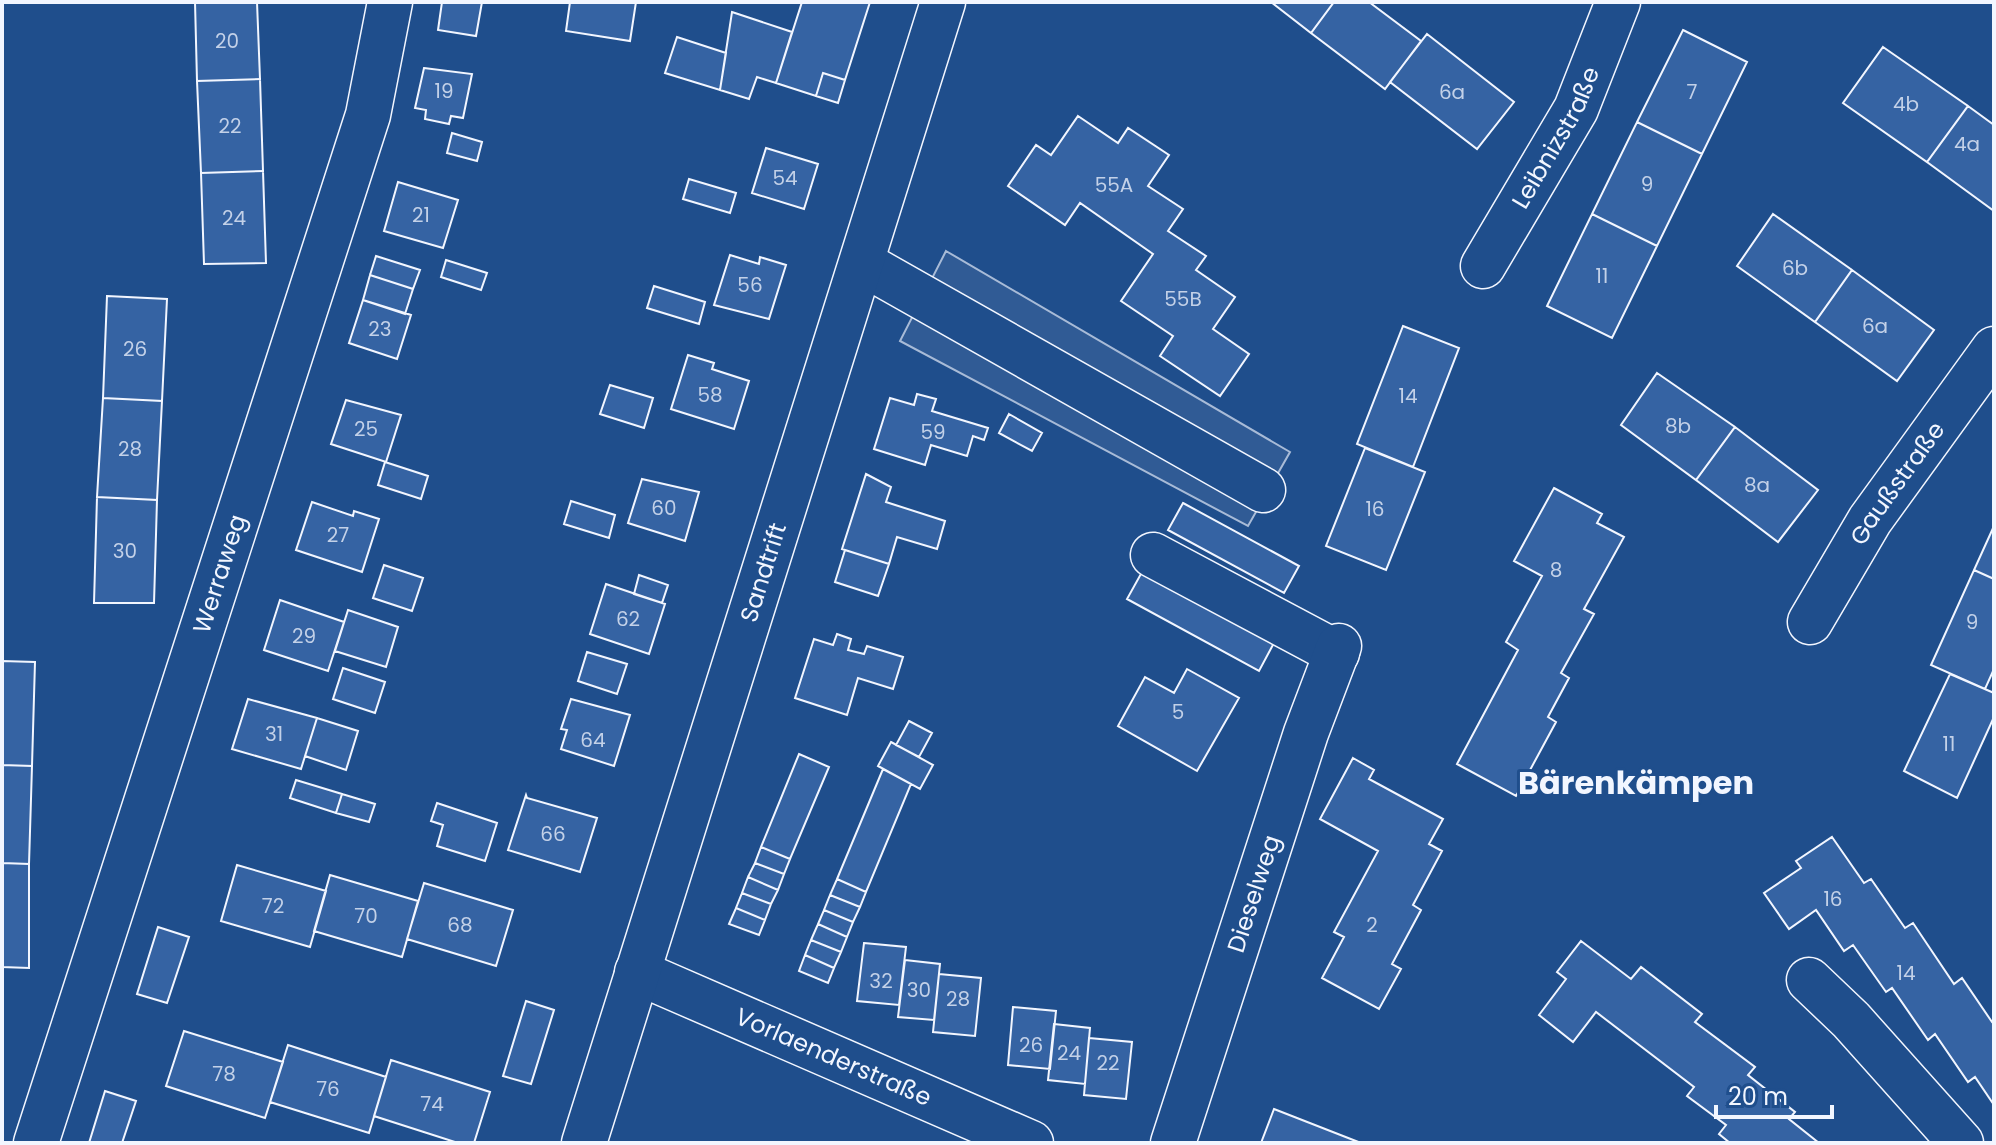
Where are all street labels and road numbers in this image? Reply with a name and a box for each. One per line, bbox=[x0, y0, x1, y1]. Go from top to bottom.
street label: Leibnizstraße bbox=[1504, 62, 1607, 214]
street label: Gaußstraße bbox=[1842, 415, 1952, 551]
street label: Werraweg bbox=[185, 510, 254, 638]
street label: Sandtrift bbox=[732, 519, 794, 626]
street label: Dieselweg bbox=[1219, 831, 1288, 957]
street label: Vorlaenderstraße bbox=[730, 1000, 937, 1114]

